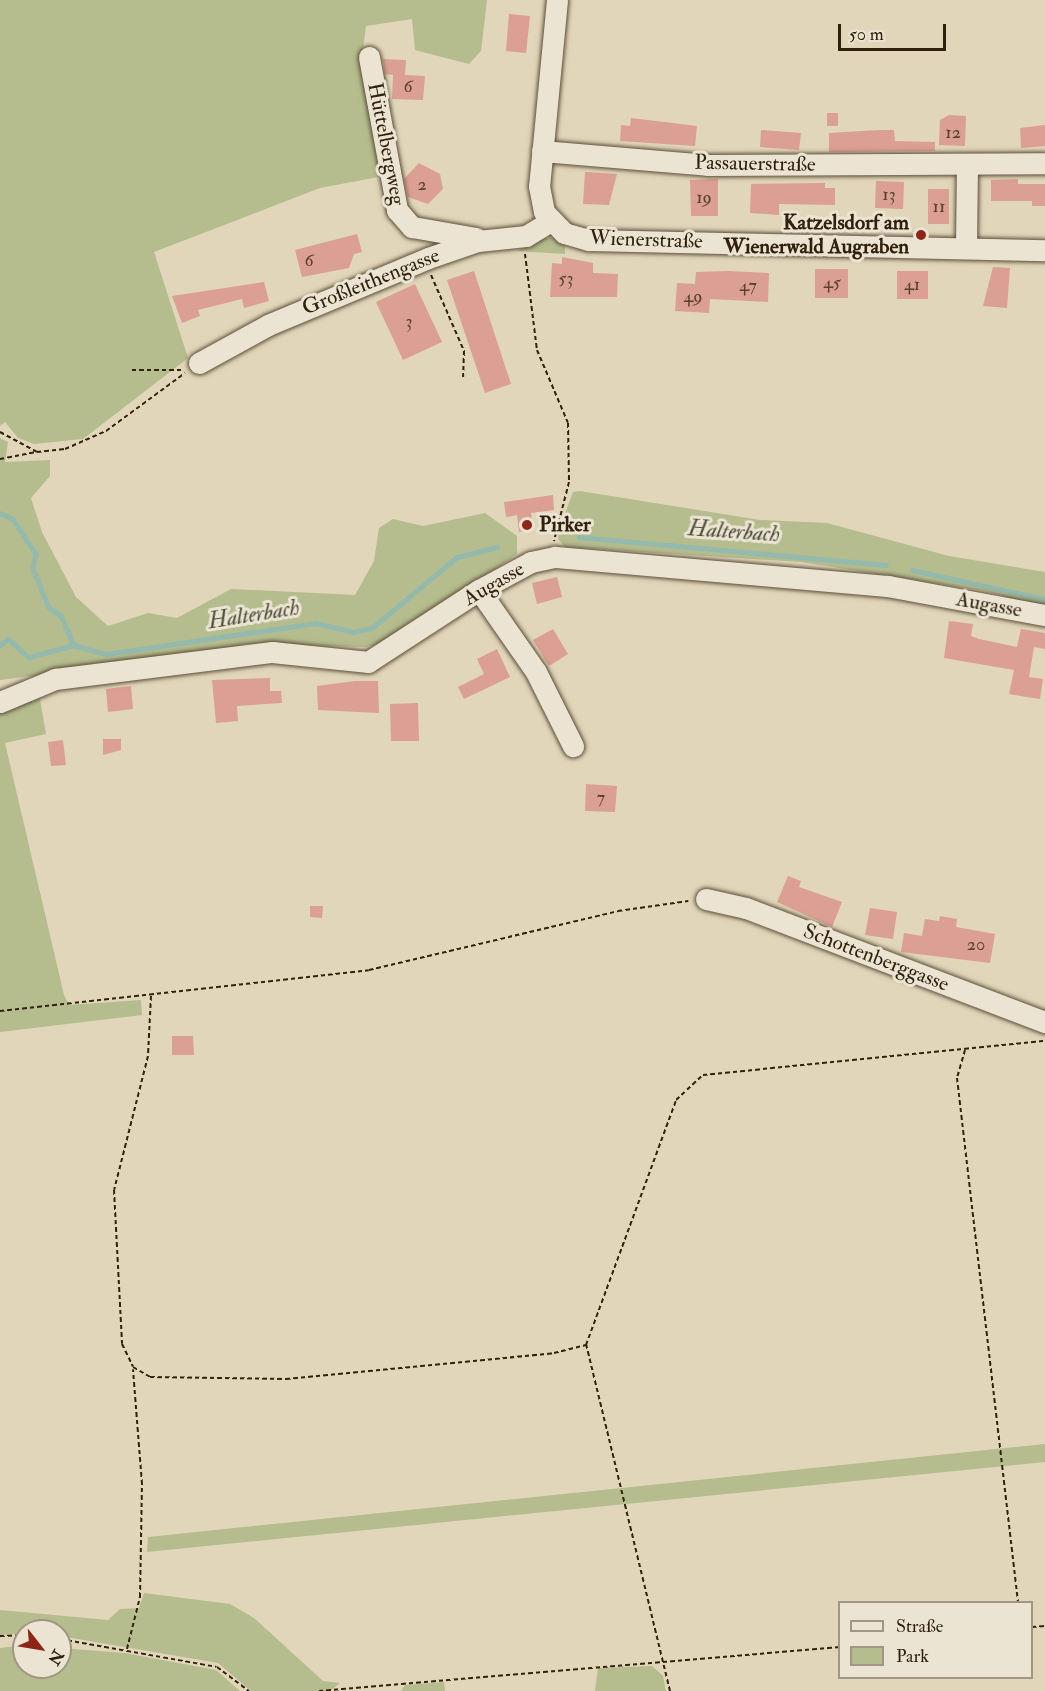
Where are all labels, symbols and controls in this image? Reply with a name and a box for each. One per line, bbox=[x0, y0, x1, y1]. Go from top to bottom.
scale bar bbox=[841, 12, 949, 50]
text: 50 m bbox=[849, 23, 884, 46]
house number: 6 bbox=[403, 76, 413, 98]
street label: Hüttelbergweg bbox=[362, 80, 410, 208]
house number: 12 bbox=[945, 122, 961, 144]
street label: Passauerstraße bbox=[694, 150, 816, 178]
house number: 2 bbox=[417, 174, 427, 196]
house number: 13 bbox=[882, 184, 896, 206]
house number: 19 bbox=[696, 187, 712, 209]
house number: 11 bbox=[933, 196, 945, 218]
place label: Katzelsdorf am Wienerwald Augraben bbox=[724, 210, 909, 260]
street label: Wienerstraße bbox=[589, 225, 703, 255]
marker: Katzelsdorf am Wienerwald Augraben bbox=[914, 228, 928, 242]
street label: Großleithengasse bbox=[299, 243, 443, 321]
house number: 6 bbox=[304, 250, 314, 272]
house number: 53 bbox=[559, 268, 573, 290]
house number: 45 bbox=[823, 272, 841, 294]
house number: 41 bbox=[904, 274, 920, 296]
house number: 47 bbox=[739, 275, 757, 297]
house number: 49 bbox=[684, 286, 702, 308]
house number: 3 bbox=[406, 311, 412, 333]
place label: Pirker bbox=[539, 512, 591, 538]
water label: Halterbach bbox=[687, 516, 781, 548]
marker: Pirker bbox=[520, 518, 534, 532]
street label: Augasse bbox=[459, 557, 529, 611]
street label: Augasse bbox=[954, 587, 1024, 623]
water label: Halterbach bbox=[207, 595, 301, 635]
house number: 7 bbox=[597, 787, 605, 809]
street label: Schottenberggasse bbox=[800, 919, 952, 997]
house number: 20 bbox=[967, 934, 985, 956]
legend bbox=[838, 1601, 1033, 1679]
text: Straße bbox=[896, 1615, 943, 1638]
north arrow bbox=[12, 1619, 72, 1679]
text: Park bbox=[896, 1645, 929, 1668]
text: N bbox=[43, 1646, 68, 1669]

